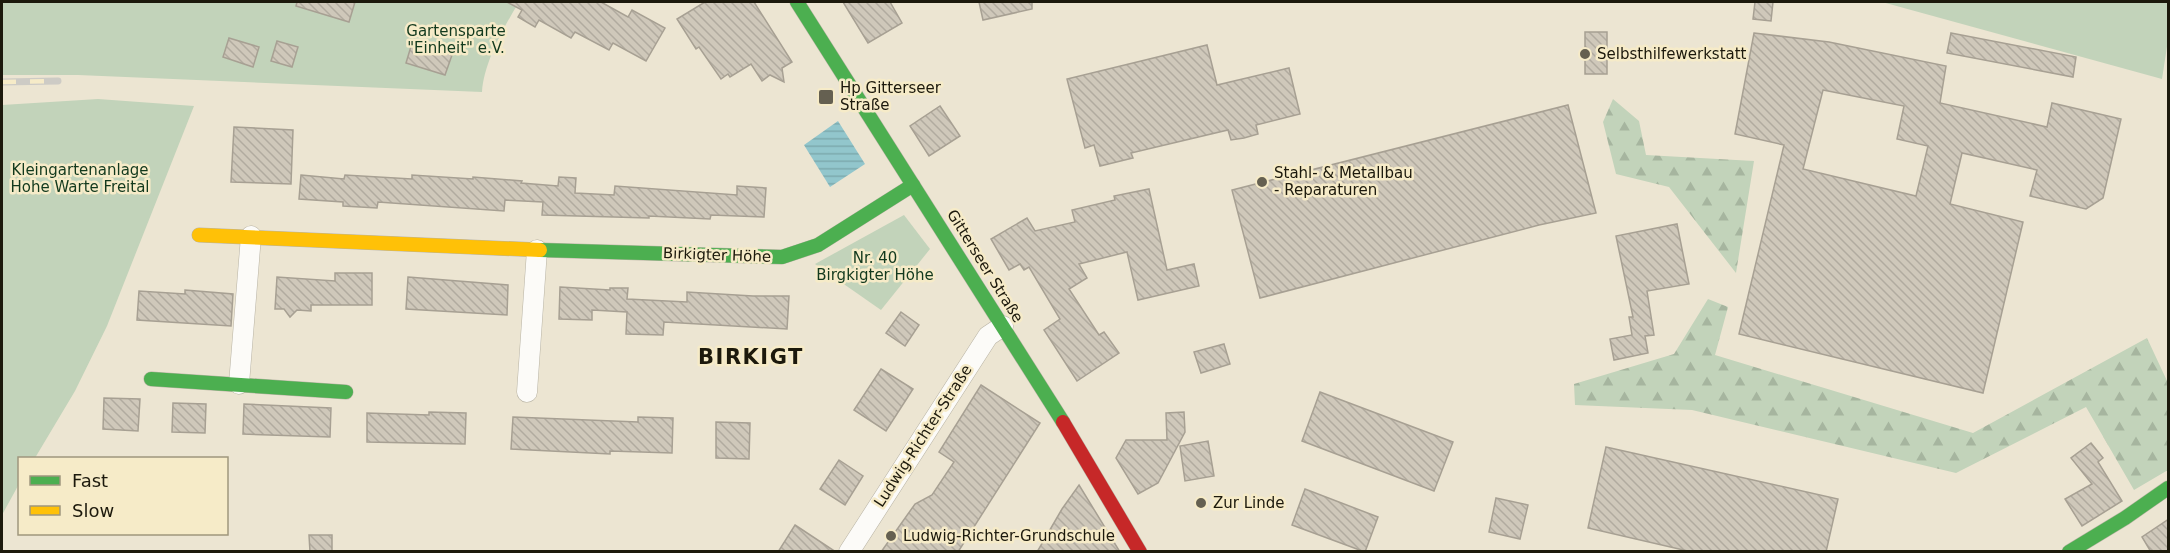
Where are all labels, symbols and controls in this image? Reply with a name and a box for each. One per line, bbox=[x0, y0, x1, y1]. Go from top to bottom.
park label: Gartensparte "Einheit" e.V. bbox=[406, 22, 506, 57]
place label: Selbsthilfewerkstatt bbox=[1597, 45, 1747, 63]
marker: Selbsthilfewerkstatt bbox=[1578, 47, 1592, 61]
place label: Hp Gitterseer Straße bbox=[840, 79, 942, 114]
marker: Hp Gitterseer Straße bbox=[817, 88, 835, 106]
park label: Kleingartenanlage Hohe Warte Freital bbox=[10, 161, 150, 196]
place label: Stahl- & Metallbau - Reparaturen bbox=[1274, 164, 1413, 199]
marker: Stahl- & Metallbau - Reparaturen bbox=[1255, 175, 1269, 189]
street label: Gitterseer Straße bbox=[943, 206, 1027, 326]
street label: Birkigter Höhe bbox=[663, 244, 771, 266]
park label: Nr. 40 Birgkigter Höhe bbox=[816, 249, 934, 284]
district label: BIRKIGT bbox=[698, 345, 804, 369]
street label: Ludwig-Richter-Straße bbox=[870, 361, 976, 511]
legend bbox=[18, 457, 228, 535]
text: Fast bbox=[72, 470, 108, 491]
place label: Zur Linde bbox=[1213, 494, 1285, 512]
marker: Zur Linde bbox=[1194, 496, 1208, 510]
text: Slow bbox=[72, 500, 114, 521]
place label: Ludwig-Richter-Grundschule bbox=[903, 527, 1115, 545]
marker: Ludwig-Richter-Grundschule bbox=[884, 529, 898, 543]

